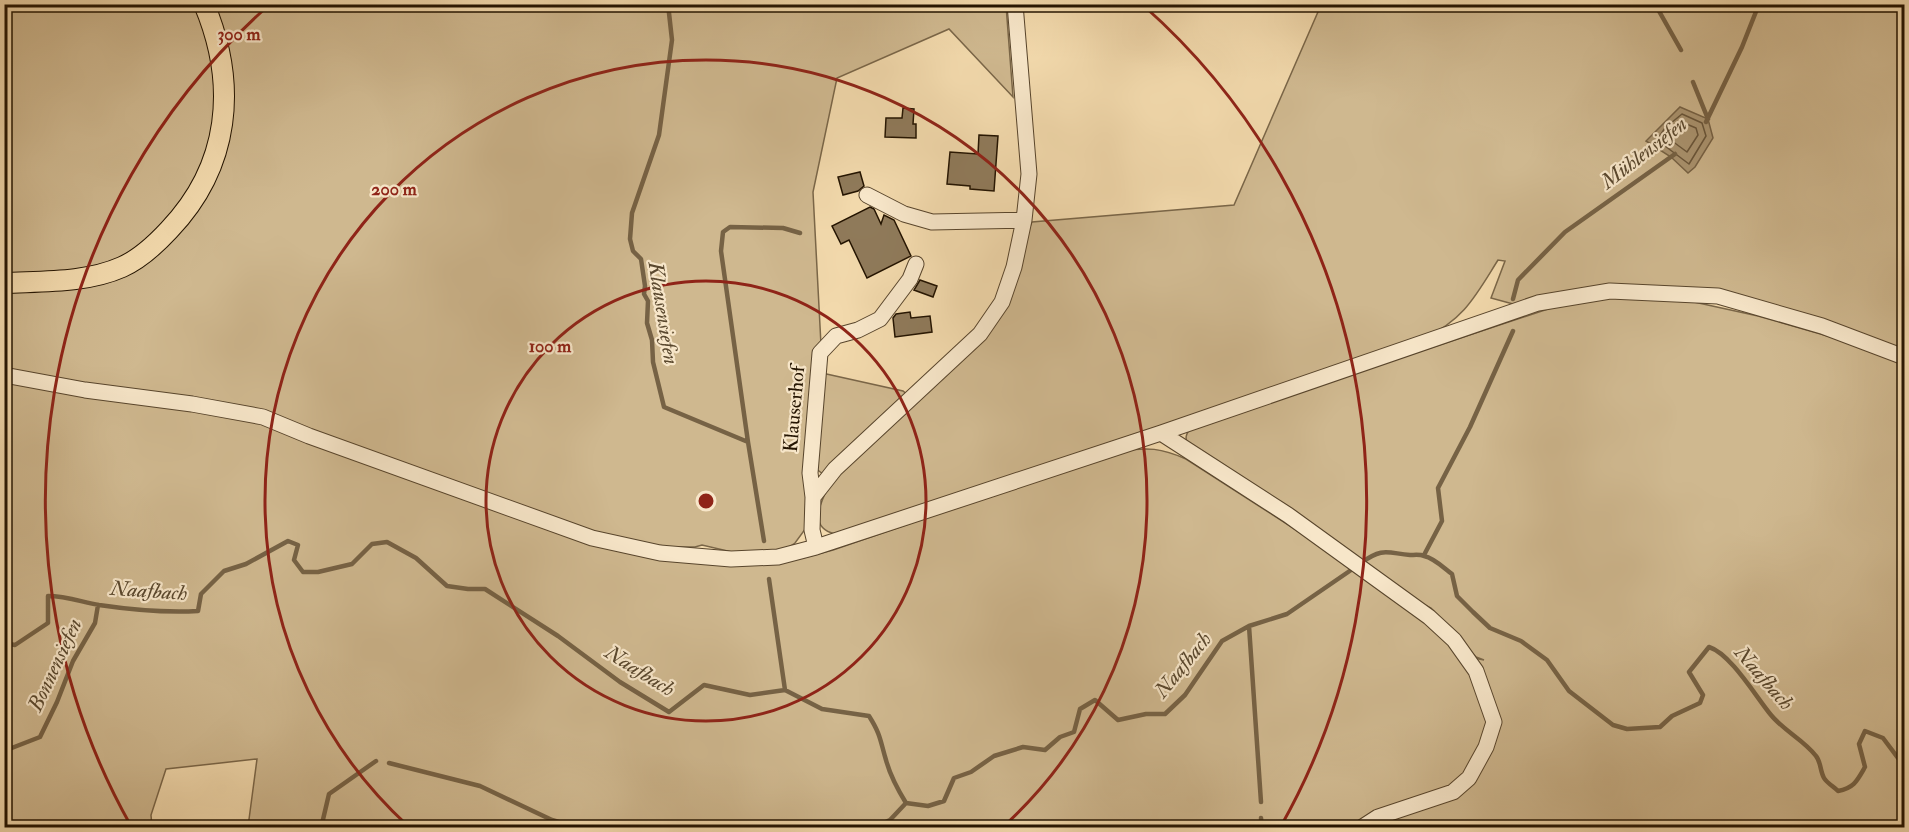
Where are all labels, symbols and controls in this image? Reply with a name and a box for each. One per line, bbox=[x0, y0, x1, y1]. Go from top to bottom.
text: 300 m bbox=[217, 23, 262, 46]
water label: Mühlensiefen bbox=[1594, 111, 1693, 196]
text: 200 m bbox=[371, 178, 418, 201]
water label: Klausensiefen bbox=[641, 259, 684, 366]
text: 100 m bbox=[529, 335, 572, 358]
street label: Klauserhof bbox=[778, 361, 811, 453]
centre of rings bbox=[696, 491, 716, 511]
water label: Naafbach bbox=[109, 575, 188, 607]
water label: Bonnensiefen bbox=[21, 614, 88, 717]
water label: Naafbach bbox=[1148, 627, 1218, 704]
water label: Naafbach bbox=[599, 639, 680, 703]
water label: Naafbach bbox=[1728, 639, 1799, 716]

